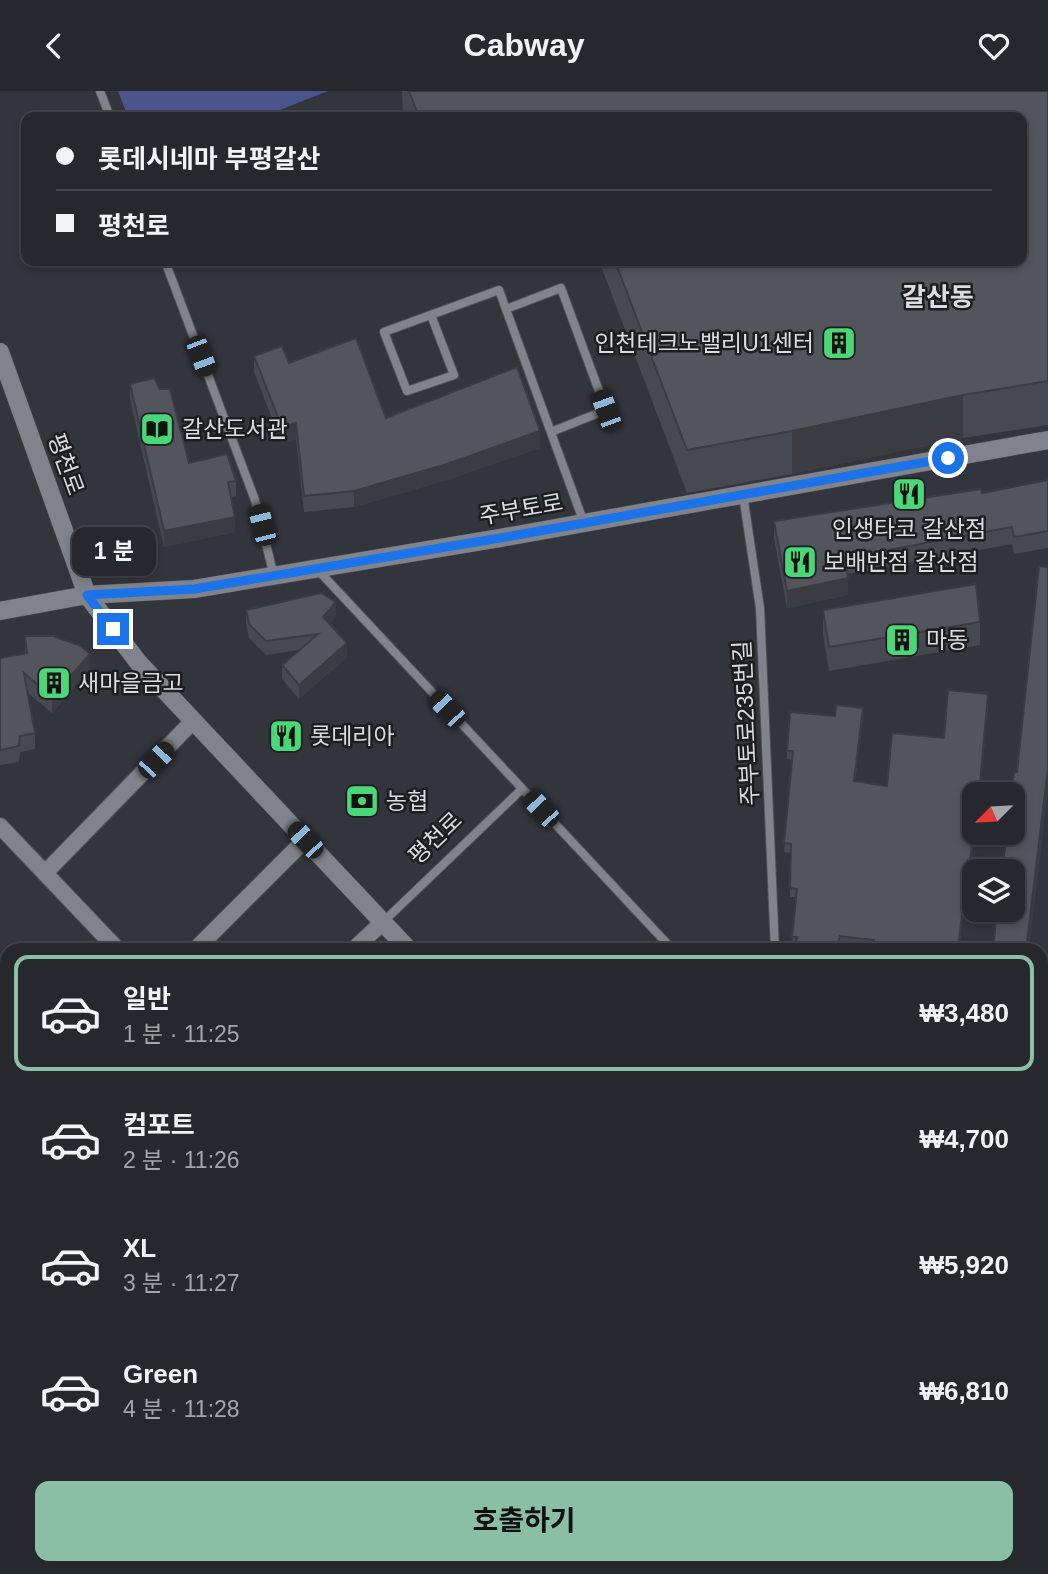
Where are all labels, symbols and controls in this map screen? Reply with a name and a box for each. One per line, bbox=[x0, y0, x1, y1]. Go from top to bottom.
icon: back bbox=[35, 27, 73, 65]
text: Cabway bbox=[464, 27, 584, 63]
icon: heart bbox=[975, 27, 1013, 65]
text: 롯데시네마 부평갈산 bbox=[98, 144, 321, 174]
text: 평천로 bbox=[98, 211, 170, 241]
district label: 갈산동 bbox=[902, 282, 974, 312]
building icon: 인천테크노밸리U1센터 bbox=[820, 324, 858, 362]
place label: 인천테크노밸리U1센터 bbox=[594, 330, 814, 356]
car bbox=[184, 333, 219, 379]
car bbox=[589, 387, 624, 433]
library icon: 갈산도서관 bbox=[138, 410, 176, 448]
place label: 갈산도서관 bbox=[182, 416, 288, 442]
street label: 평천로 bbox=[43, 430, 89, 498]
route start bbox=[932, 442, 964, 474]
restaurant icon: 인생타코 갈산점 bbox=[890, 475, 928, 513]
street label: 주부토로 bbox=[477, 489, 565, 529]
car bbox=[247, 502, 278, 548]
place label: 인생타코 갈산점 bbox=[832, 516, 986, 542]
callout: 1 분 bbox=[71, 527, 155, 577]
text: 1 분 bbox=[94, 538, 134, 564]
restaurant icon: 보배반점 갈산점 bbox=[781, 543, 819, 581]
place label: 보배반점 갈산점 bbox=[824, 549, 979, 575]
route end bbox=[97, 613, 129, 645]
building icon: 마동 bbox=[883, 621, 921, 659]
place label: 마동 bbox=[926, 627, 968, 653]
street label: 주부토로235번길 bbox=[729, 640, 763, 806]
building icon: 새마을금고 bbox=[35, 664, 73, 702]
place label: 새마을금고 bbox=[78, 670, 184, 696]
car bbox=[425, 686, 470, 732]
restaurant icon: 롯데리아 bbox=[267, 717, 305, 755]
place label: 롯데리아 bbox=[310, 723, 395, 749]
car bbox=[134, 738, 179, 782]
bank icon: 농협 bbox=[343, 782, 381, 820]
north arrow bbox=[962, 782, 1026, 845]
map controls bbox=[962, 782, 1025, 922]
car bbox=[519, 786, 564, 832]
place label: 농협 bbox=[386, 788, 428, 814]
street label: 평천로 bbox=[403, 807, 467, 869]
car bbox=[283, 817, 328, 863]
button: layers bbox=[962, 859, 1025, 922]
icon: car bbox=[39, 982, 102, 1045]
text: 일반 bbox=[123, 984, 171, 1014]
text: ₩3,480 bbox=[919, 998, 1009, 1028]
text: 1 분 · 11:25 bbox=[123, 1021, 240, 1047]
icon: car bbox=[39, 1108, 102, 1171]
text: 컴포트 bbox=[123, 1110, 195, 1140]
text: ₩4,700 bbox=[919, 1124, 1009, 1154]
text: 2 분 · 11:26 bbox=[123, 1147, 240, 1173]
text: XL bbox=[123, 1233, 156, 1263]
icon: car bbox=[39, 1234, 102, 1297]
text: ₩5,920 bbox=[919, 1250, 1009, 1280]
text: 3 분 · 11:27 bbox=[123, 1270, 240, 1296]
text: Green bbox=[123, 1359, 198, 1389]
icon: car bbox=[39, 1360, 102, 1423]
text: ₩6,810 bbox=[919, 1376, 1009, 1406]
text: 4 분 · 11:28 bbox=[123, 1396, 240, 1422]
button: 호출하기 bbox=[35, 1481, 1013, 1561]

